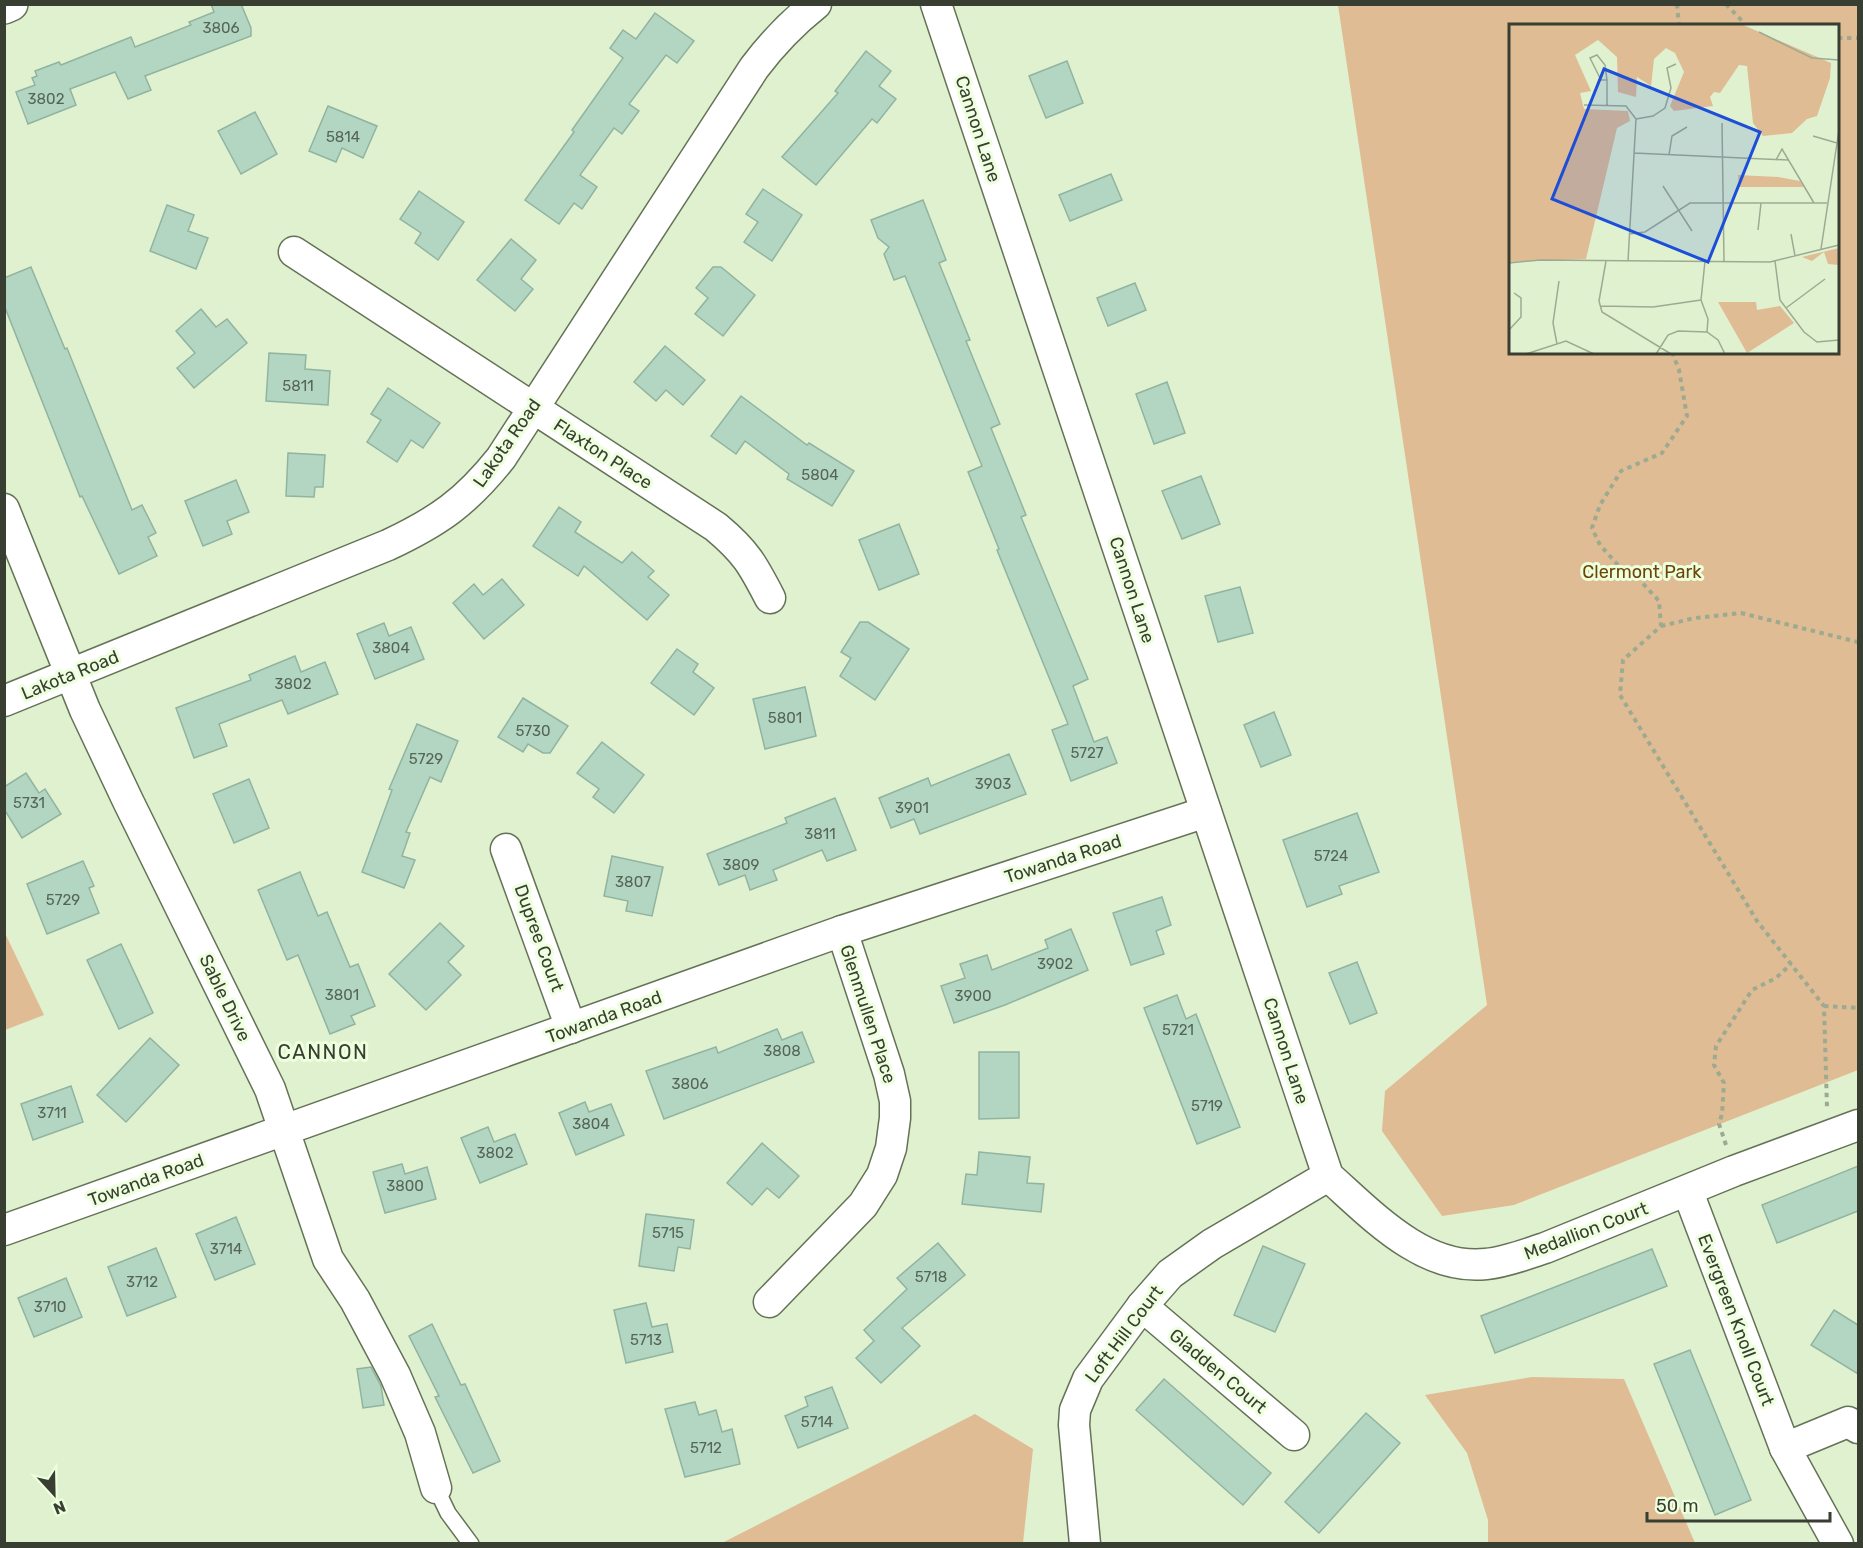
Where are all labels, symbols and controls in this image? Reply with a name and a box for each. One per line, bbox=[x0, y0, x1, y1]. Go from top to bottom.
house number: 3806 bbox=[202, 19, 240, 37]
inset map bbox=[1509, 24, 1839, 354]
street label: Cannon Lane bbox=[950, 73, 1006, 185]
house number: 3802 bbox=[28, 90, 65, 108]
house number: 5814 bbox=[326, 128, 360, 146]
house number: 5811 bbox=[282, 377, 314, 395]
street label: Lakota Road bbox=[468, 394, 546, 492]
street label: Flaxton Place bbox=[550, 414, 656, 494]
house number: 5804 bbox=[801, 466, 839, 484]
street label: Cannon Lane bbox=[1104, 534, 1160, 646]
park label: Clermont Park bbox=[1582, 561, 1702, 583]
house number: 3804 bbox=[372, 639, 410, 657]
street label: Lakota Road bbox=[18, 645, 122, 705]
house number: 3802 bbox=[275, 675, 312, 693]
house number: 5801 bbox=[768, 709, 802, 727]
house number: 5730 bbox=[515, 722, 551, 740]
house number: 5727 bbox=[1070, 744, 1104, 762]
house number: 5729 bbox=[409, 750, 443, 768]
house number: 3903 bbox=[975, 775, 1011, 793]
house number: 5731 bbox=[13, 794, 45, 812]
house number: 3901 bbox=[895, 799, 929, 817]
house number: 3811 bbox=[804, 825, 836, 843]
street label: Towanda Road bbox=[1002, 830, 1124, 888]
house number: 5724 bbox=[1314, 847, 1348, 865]
house number: 3809 bbox=[723, 856, 760, 874]
house number: 3807 bbox=[615, 873, 651, 891]
street label: Dupree Court bbox=[509, 882, 569, 994]
house number: 5729 bbox=[46, 891, 80, 909]
street label: Glenmullen Place bbox=[835, 942, 901, 1086]
street label: Sable Drive bbox=[195, 951, 255, 1045]
house number: 3902 bbox=[1037, 955, 1073, 973]
house number: 3801 bbox=[325, 986, 359, 1004]
street label: Towanda Road bbox=[543, 986, 665, 1048]
house number: 3900 bbox=[955, 987, 991, 1005]
street label: Cannon Lane bbox=[1258, 995, 1314, 1107]
house number: 5721 bbox=[1162, 1021, 1194, 1039]
district label: CANNON bbox=[278, 1040, 368, 1064]
house number: 3808 bbox=[763, 1042, 801, 1060]
house number: 3806 bbox=[671, 1075, 709, 1093]
house number: 5719 bbox=[1191, 1097, 1223, 1115]
house number: 3711 bbox=[37, 1104, 67, 1122]
house number: 3804 bbox=[572, 1115, 610, 1133]
house number: 3802 bbox=[477, 1144, 514, 1162]
street label: Towanda Road bbox=[85, 1149, 207, 1211]
house number: 3800 bbox=[386, 1177, 424, 1195]
street label: Medallion Court bbox=[1521, 1197, 1651, 1265]
house number: 5715 bbox=[652, 1224, 684, 1242]
street label: Evergreen Knoll Court bbox=[1693, 1231, 1779, 1409]
house number: 3714 bbox=[210, 1240, 242, 1258]
house number: 5718 bbox=[915, 1268, 947, 1286]
house number: 3712 bbox=[126, 1273, 158, 1291]
street label: Loft Hill Court bbox=[1080, 1281, 1168, 1387]
house number: 3710 bbox=[34, 1298, 66, 1316]
street label: Gladden Court bbox=[1165, 1324, 1271, 1418]
house number: 5713 bbox=[630, 1331, 662, 1349]
house number: 5714 bbox=[801, 1413, 833, 1431]
house number: 5712 bbox=[690, 1439, 722, 1457]
north arrow bbox=[24, 1464, 84, 1524]
scale bar bbox=[1647, 1485, 1830, 1523]
text: 50 m bbox=[1656, 1495, 1699, 1517]
text: N bbox=[51, 1496, 68, 1518]

